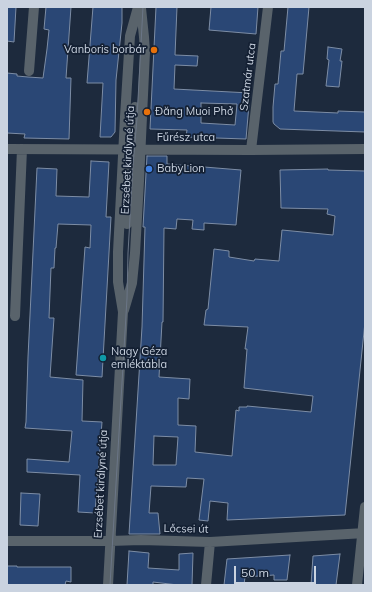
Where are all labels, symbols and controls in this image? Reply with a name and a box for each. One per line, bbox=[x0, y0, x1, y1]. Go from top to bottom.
street label: Szatmár utca bbox=[237, 42, 259, 112]
place label: Vanboris borbár bbox=[64, 43, 146, 57]
marker: Vanboris borbár bbox=[149, 45, 159, 55]
street label: Erzsébet királyné útja bbox=[119, 105, 137, 215]
place label: Đăng Muoi Phở bbox=[155, 105, 233, 119]
marker: Đăng Muoi Phở bbox=[142, 107, 152, 117]
street label: Fűrész utca bbox=[157, 131, 215, 145]
place label: BabyLion bbox=[157, 162, 205, 176]
marker: BabyLion bbox=[144, 164, 154, 174]
place label: Nagy Géza emléktábla bbox=[111, 345, 167, 371]
marker: Nagy Géza emléktábla bbox=[98, 353, 108, 363]
street label: Erzsébet királyné útja bbox=[92, 429, 110, 539]
street label: Lőcsei út bbox=[163, 522, 209, 536]
scale bar bbox=[236, 558, 318, 584]
text: 50 m bbox=[241, 565, 269, 580]

